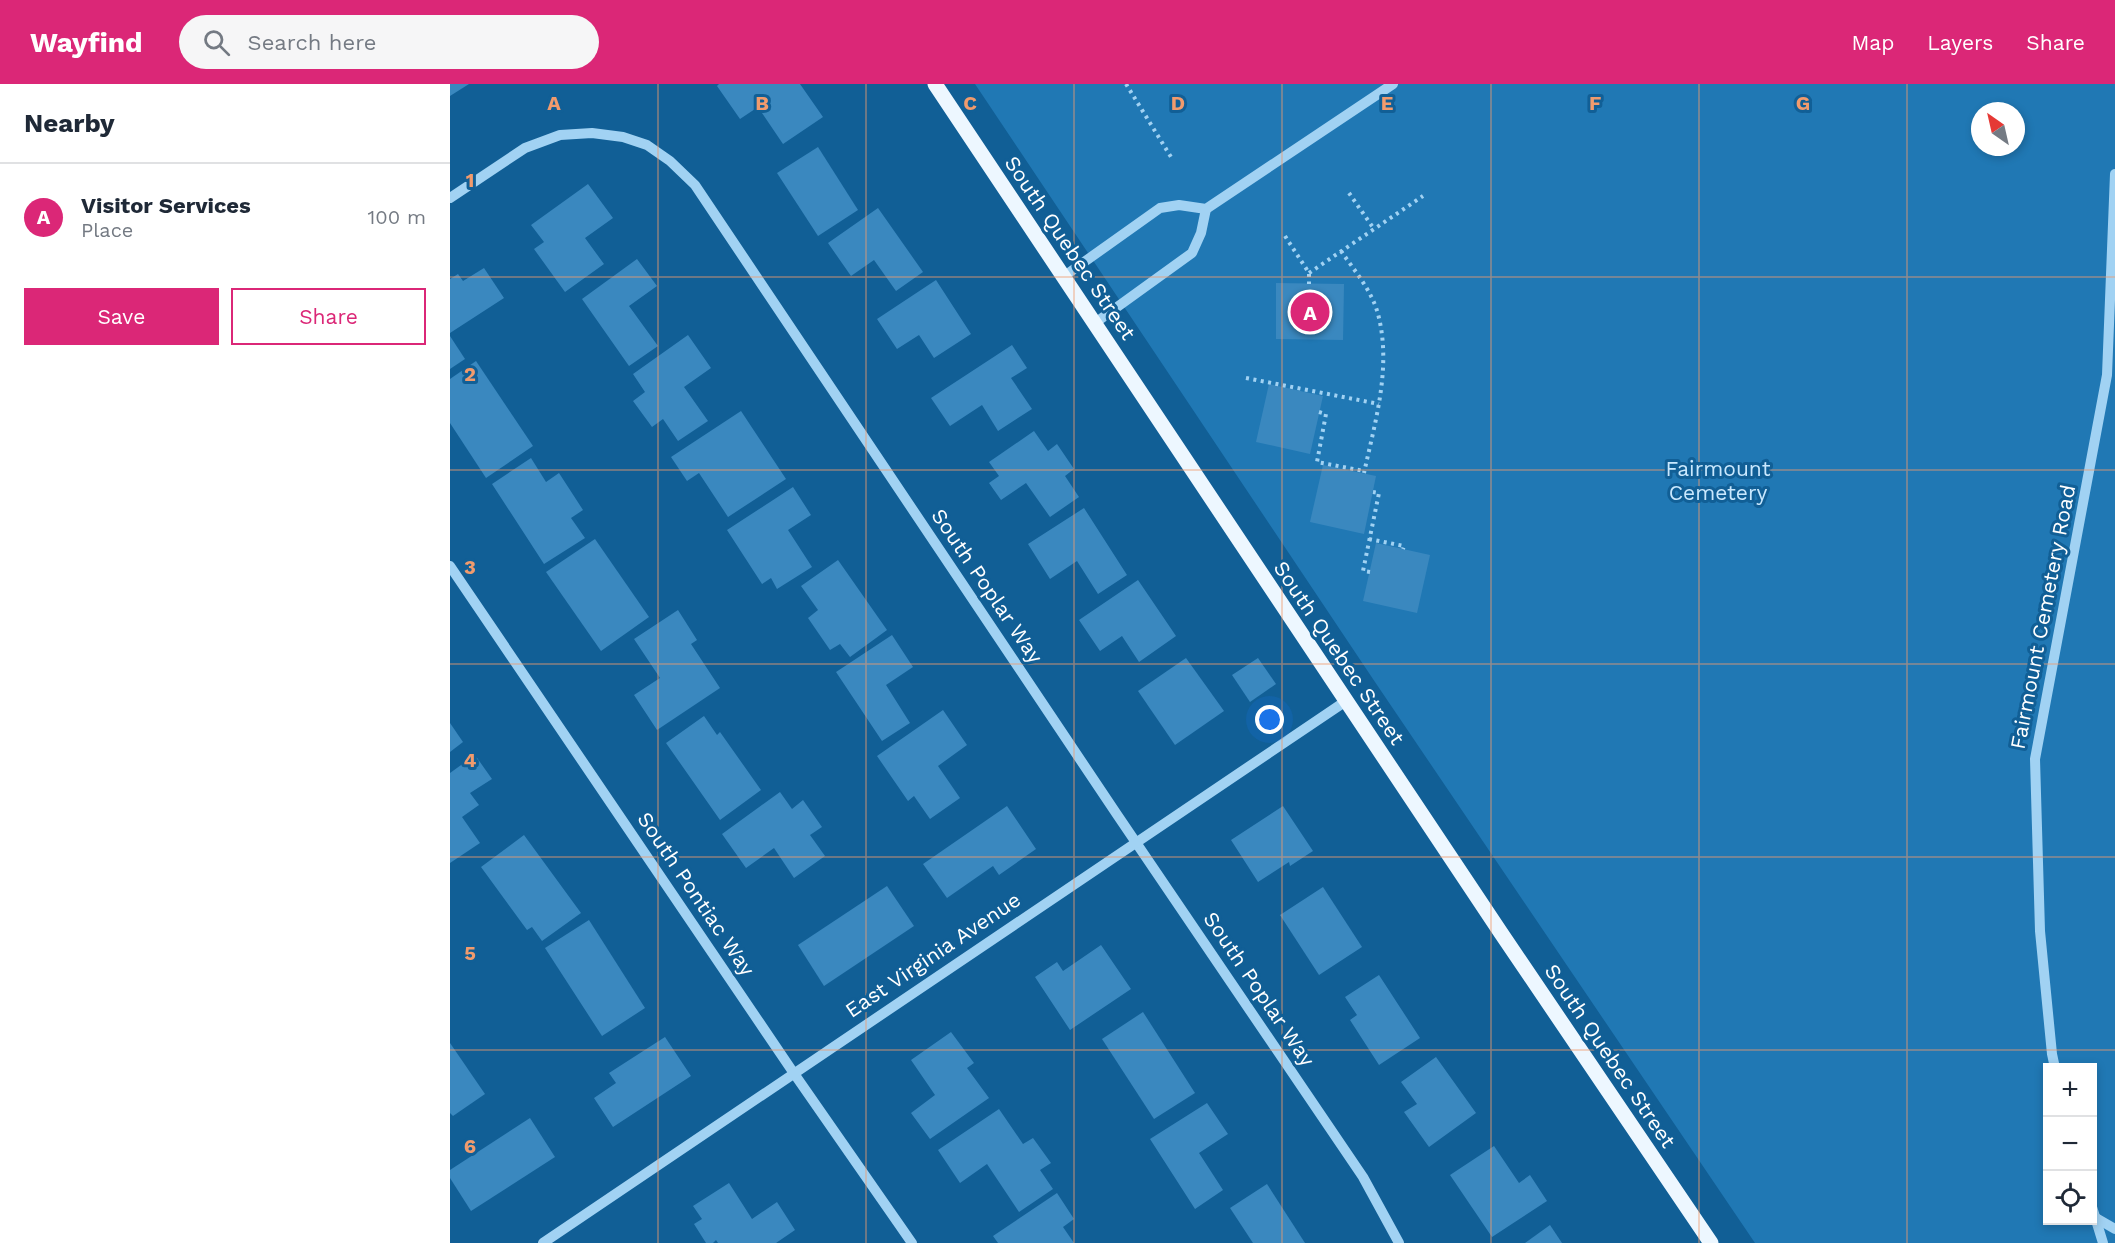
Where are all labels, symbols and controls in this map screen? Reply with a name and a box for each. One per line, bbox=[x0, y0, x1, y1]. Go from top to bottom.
search box bbox=[179, 15, 599, 69]
text: Wayfind bbox=[30, 26, 143, 59]
icon: search bbox=[200, 26, 233, 59]
text: Search here bbox=[248, 30, 377, 55]
text: Map bbox=[1851, 30, 1894, 55]
text: Layers bbox=[1927, 30, 1993, 55]
text: Share bbox=[2026, 30, 2085, 55]
text: A bbox=[547, 91, 561, 115]
text: B bbox=[755, 91, 769, 115]
text: C bbox=[963, 91, 977, 115]
text: D bbox=[1171, 91, 1185, 115]
text: E bbox=[1381, 91, 1393, 115]
text: F bbox=[1589, 91, 1601, 115]
text: G bbox=[1796, 91, 1810, 115]
north arrow bbox=[1971, 102, 2025, 156]
text: Nearby bbox=[24, 108, 115, 138]
street label: South Quebec Street bbox=[1000, 151, 1141, 344]
text: 1 bbox=[466, 168, 474, 192]
text: Visitor Services bbox=[81, 193, 251, 218]
text: A bbox=[37, 205, 50, 229]
text: 100 m bbox=[367, 205, 426, 229]
text: Place bbox=[81, 218, 133, 242]
button: Save bbox=[24, 288, 219, 345]
button: Share bbox=[231, 288, 426, 345]
pin: A bbox=[1290, 290, 1330, 334]
text: 2 bbox=[464, 362, 476, 386]
park label: Fairmount Cemetery bbox=[1666, 456, 1771, 505]
street label: Fairmount Cemetery Road bbox=[2005, 483, 2080, 751]
street label: South Poplar Way bbox=[926, 504, 1048, 668]
text: 3 bbox=[464, 555, 476, 579]
street label: South Quebec Street bbox=[1269, 556, 1410, 749]
your location bbox=[1255, 705, 1284, 734]
text: 4 bbox=[464, 748, 477, 772]
street label: South Pontiac Way bbox=[632, 807, 761, 981]
street label: East Virginia Avenue bbox=[840, 887, 1025, 1023]
street label: South Poplar Way bbox=[1198, 907, 1320, 1071]
text: 5 bbox=[464, 941, 476, 965]
street label: South Quebec Street bbox=[1540, 959, 1681, 1152]
map controls bbox=[2043, 1063, 2097, 1225]
button: + bbox=[2043, 1063, 2097, 1117]
button: − bbox=[2043, 1117, 2097, 1171]
text: 6 bbox=[464, 1134, 476, 1158]
button: locate bbox=[2043, 1171, 2097, 1225]

